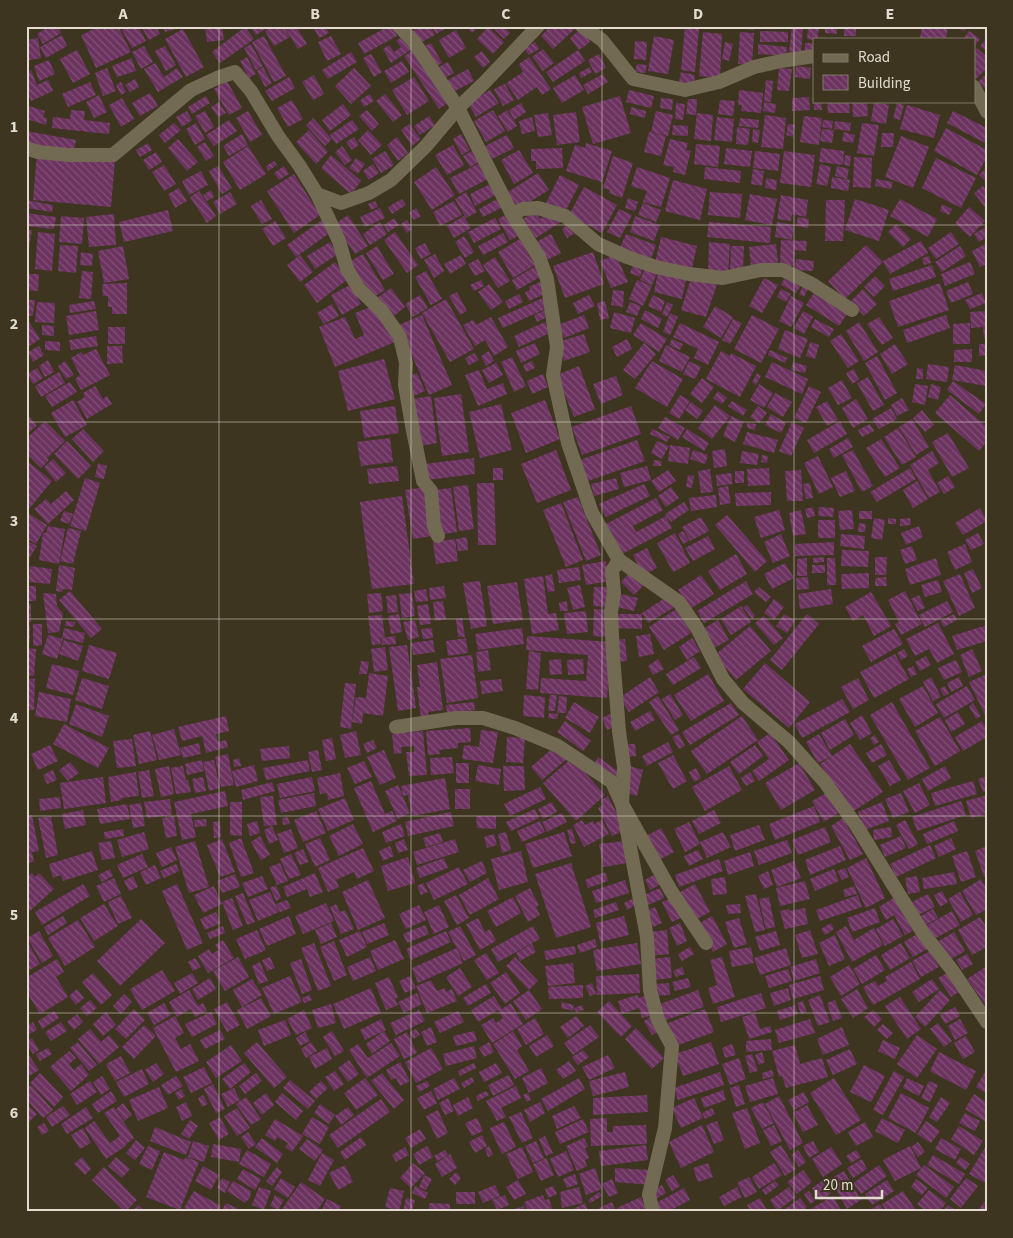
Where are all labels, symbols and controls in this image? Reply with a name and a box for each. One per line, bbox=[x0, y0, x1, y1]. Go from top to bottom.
text: A bbox=[117, 3, 128, 25]
text: B bbox=[310, 3, 320, 25]
text: C bbox=[501, 3, 511, 25]
text: D bbox=[693, 3, 703, 25]
text: E bbox=[886, 3, 894, 25]
legend bbox=[813, 38, 976, 102]
text: Road bbox=[858, 47, 890, 68]
text: Building bbox=[858, 73, 911, 94]
text: 1 bbox=[10, 116, 18, 138]
text: 2 bbox=[10, 313, 18, 335]
text: 3 bbox=[10, 510, 18, 532]
text: 4 bbox=[10, 707, 19, 729]
text: 5 bbox=[10, 904, 18, 926]
text: 6 bbox=[10, 1102, 18, 1124]
scale bar bbox=[816, 1168, 882, 1200]
text: 20 m bbox=[823, 1175, 853, 1196]

